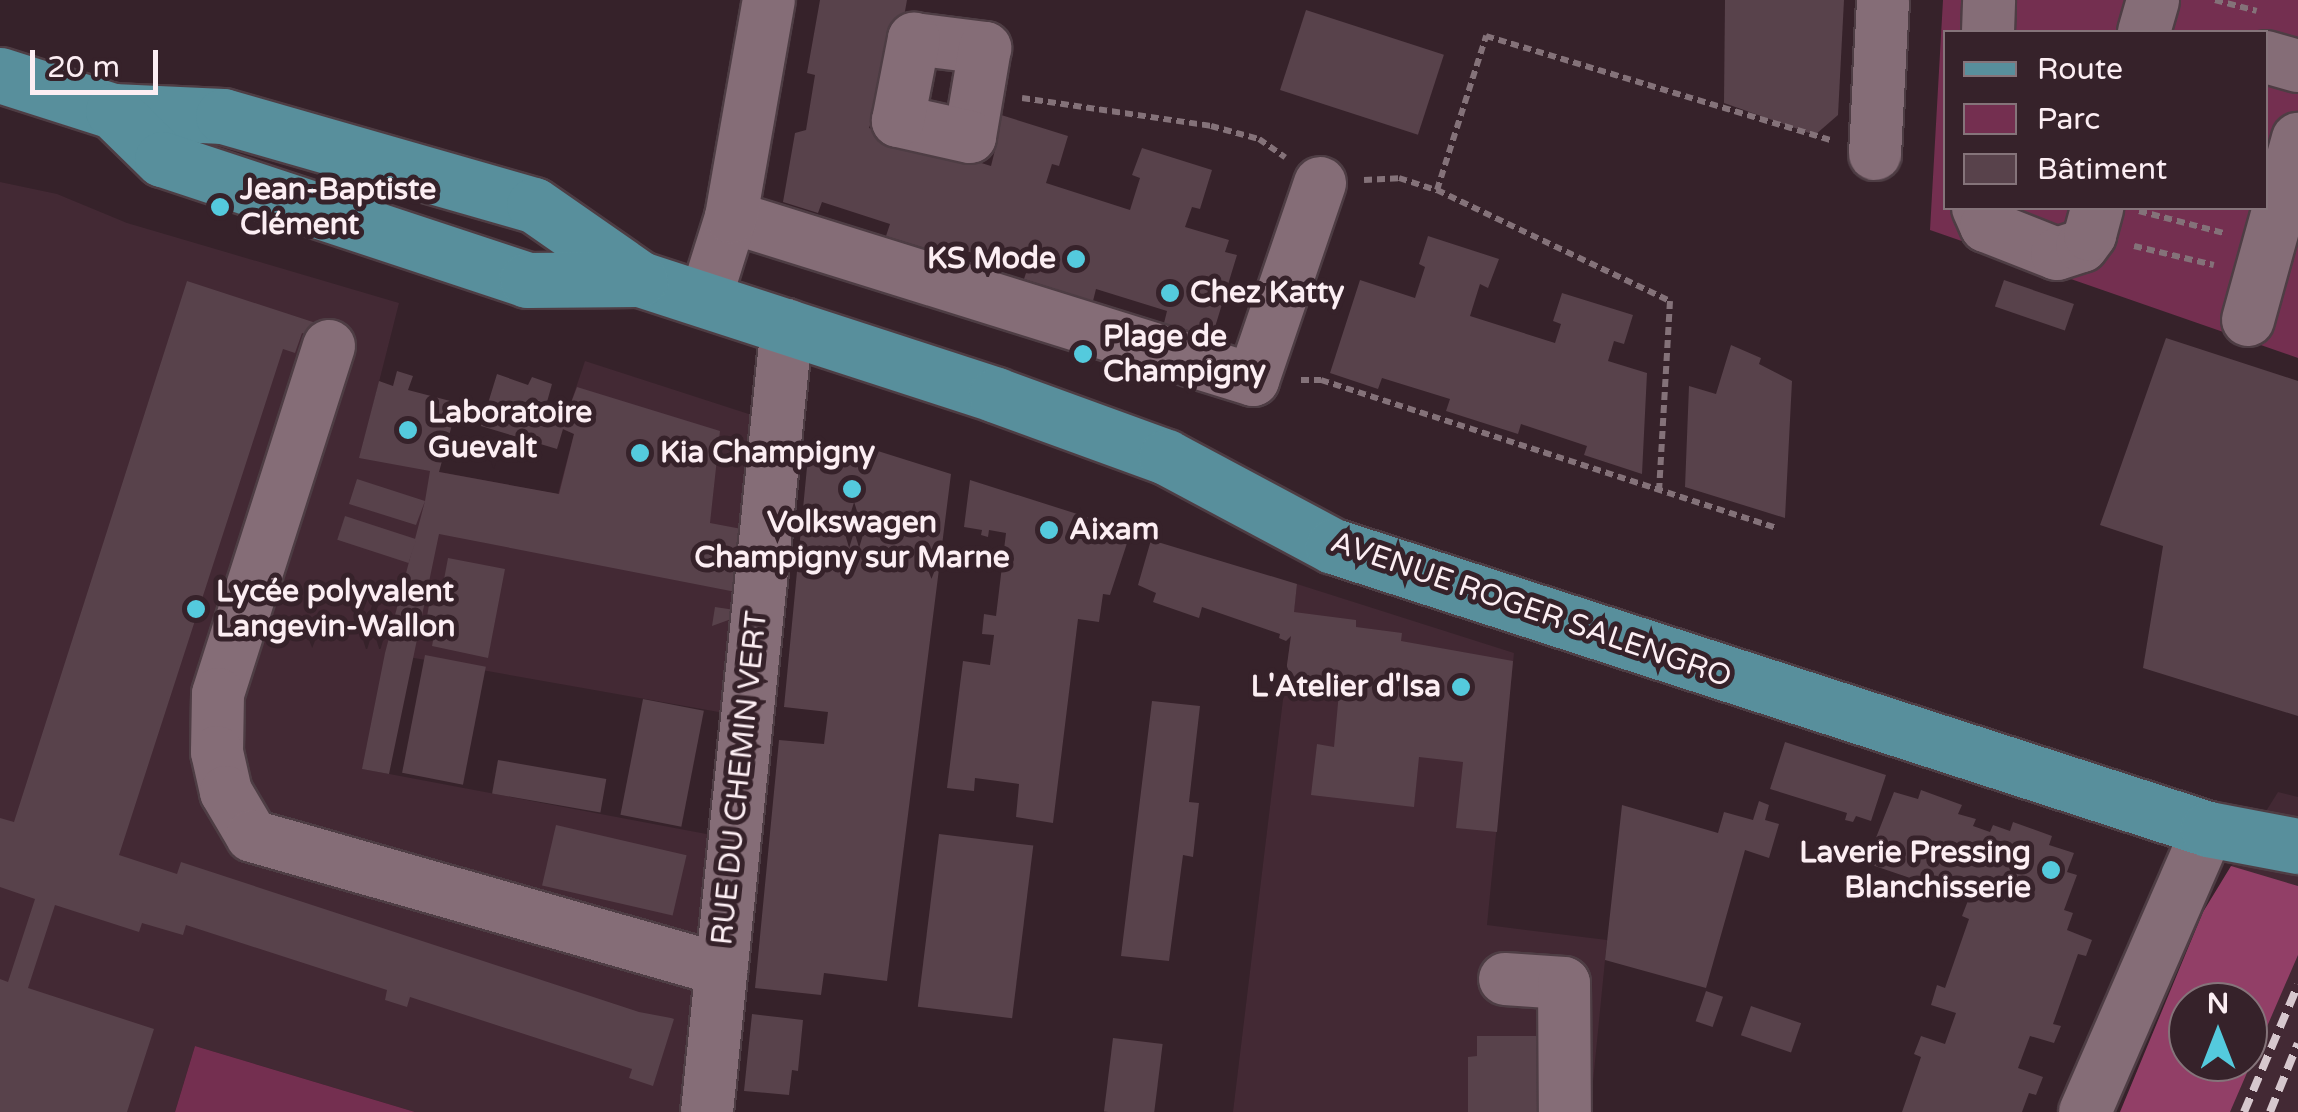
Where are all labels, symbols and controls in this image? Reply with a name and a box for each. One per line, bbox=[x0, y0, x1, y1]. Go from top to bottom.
scale bar bbox=[35, 30, 162, 92]
legend bbox=[1943, 30, 2268, 210]
text: 20 m bbox=[47, 49, 120, 86]
text: Route bbox=[2037, 51, 2123, 88]
text: Parc bbox=[2037, 101, 2100, 138]
text: Bâtiment bbox=[2037, 151, 2167, 188]
place label: Jean-Baptiste Clément bbox=[240, 172, 436, 242]
marker: Jean-Baptiste Clément bbox=[209, 196, 231, 218]
place label: KS Mode bbox=[927, 241, 1056, 277]
marker: KS Mode bbox=[1065, 248, 1087, 270]
place label: Chez Katty bbox=[1190, 275, 1344, 311]
marker: Chez Katty bbox=[1159, 282, 1181, 304]
place label: Plage de Champigny bbox=[1103, 319, 1266, 390]
marker: Plage de Champigny bbox=[1072, 343, 1094, 365]
place label: Laboratoire Guevalt bbox=[428, 395, 592, 466]
marker: Laboratoire Guevalt bbox=[397, 419, 419, 441]
place label: Kia Champigny bbox=[660, 435, 875, 471]
marker: Kia Champigny bbox=[629, 442, 651, 464]
marker: Volkswagen Champigny sur Marne bbox=[841, 478, 863, 500]
place label: Volkswagen Champigny sur Marne bbox=[694, 505, 1010, 576]
place label: Aixam bbox=[1069, 512, 1159, 548]
marker: Aixam bbox=[1038, 519, 1060, 541]
street label: AVENUE ROGER SALENGRO bbox=[1326, 524, 1736, 696]
place label: Lycée polyvalent Langevin-Wallon bbox=[216, 574, 455, 644]
marker: Lycée polyvalent Langevin-Wallon bbox=[185, 598, 207, 620]
street label: RUE DU CHEMIN VERT bbox=[705, 609, 775, 947]
place label: L'Atelier d'Isa bbox=[1251, 669, 1441, 705]
marker: L'Atelier d'Isa bbox=[1450, 676, 1472, 698]
place label: Laverie Pressing Blanchisserie bbox=[1799, 835, 2031, 906]
marker: Laverie Pressing Blanchisserie bbox=[2040, 859, 2062, 881]
north arrow bbox=[2168, 982, 2268, 1082]
text: N bbox=[2207, 987, 2229, 1021]

